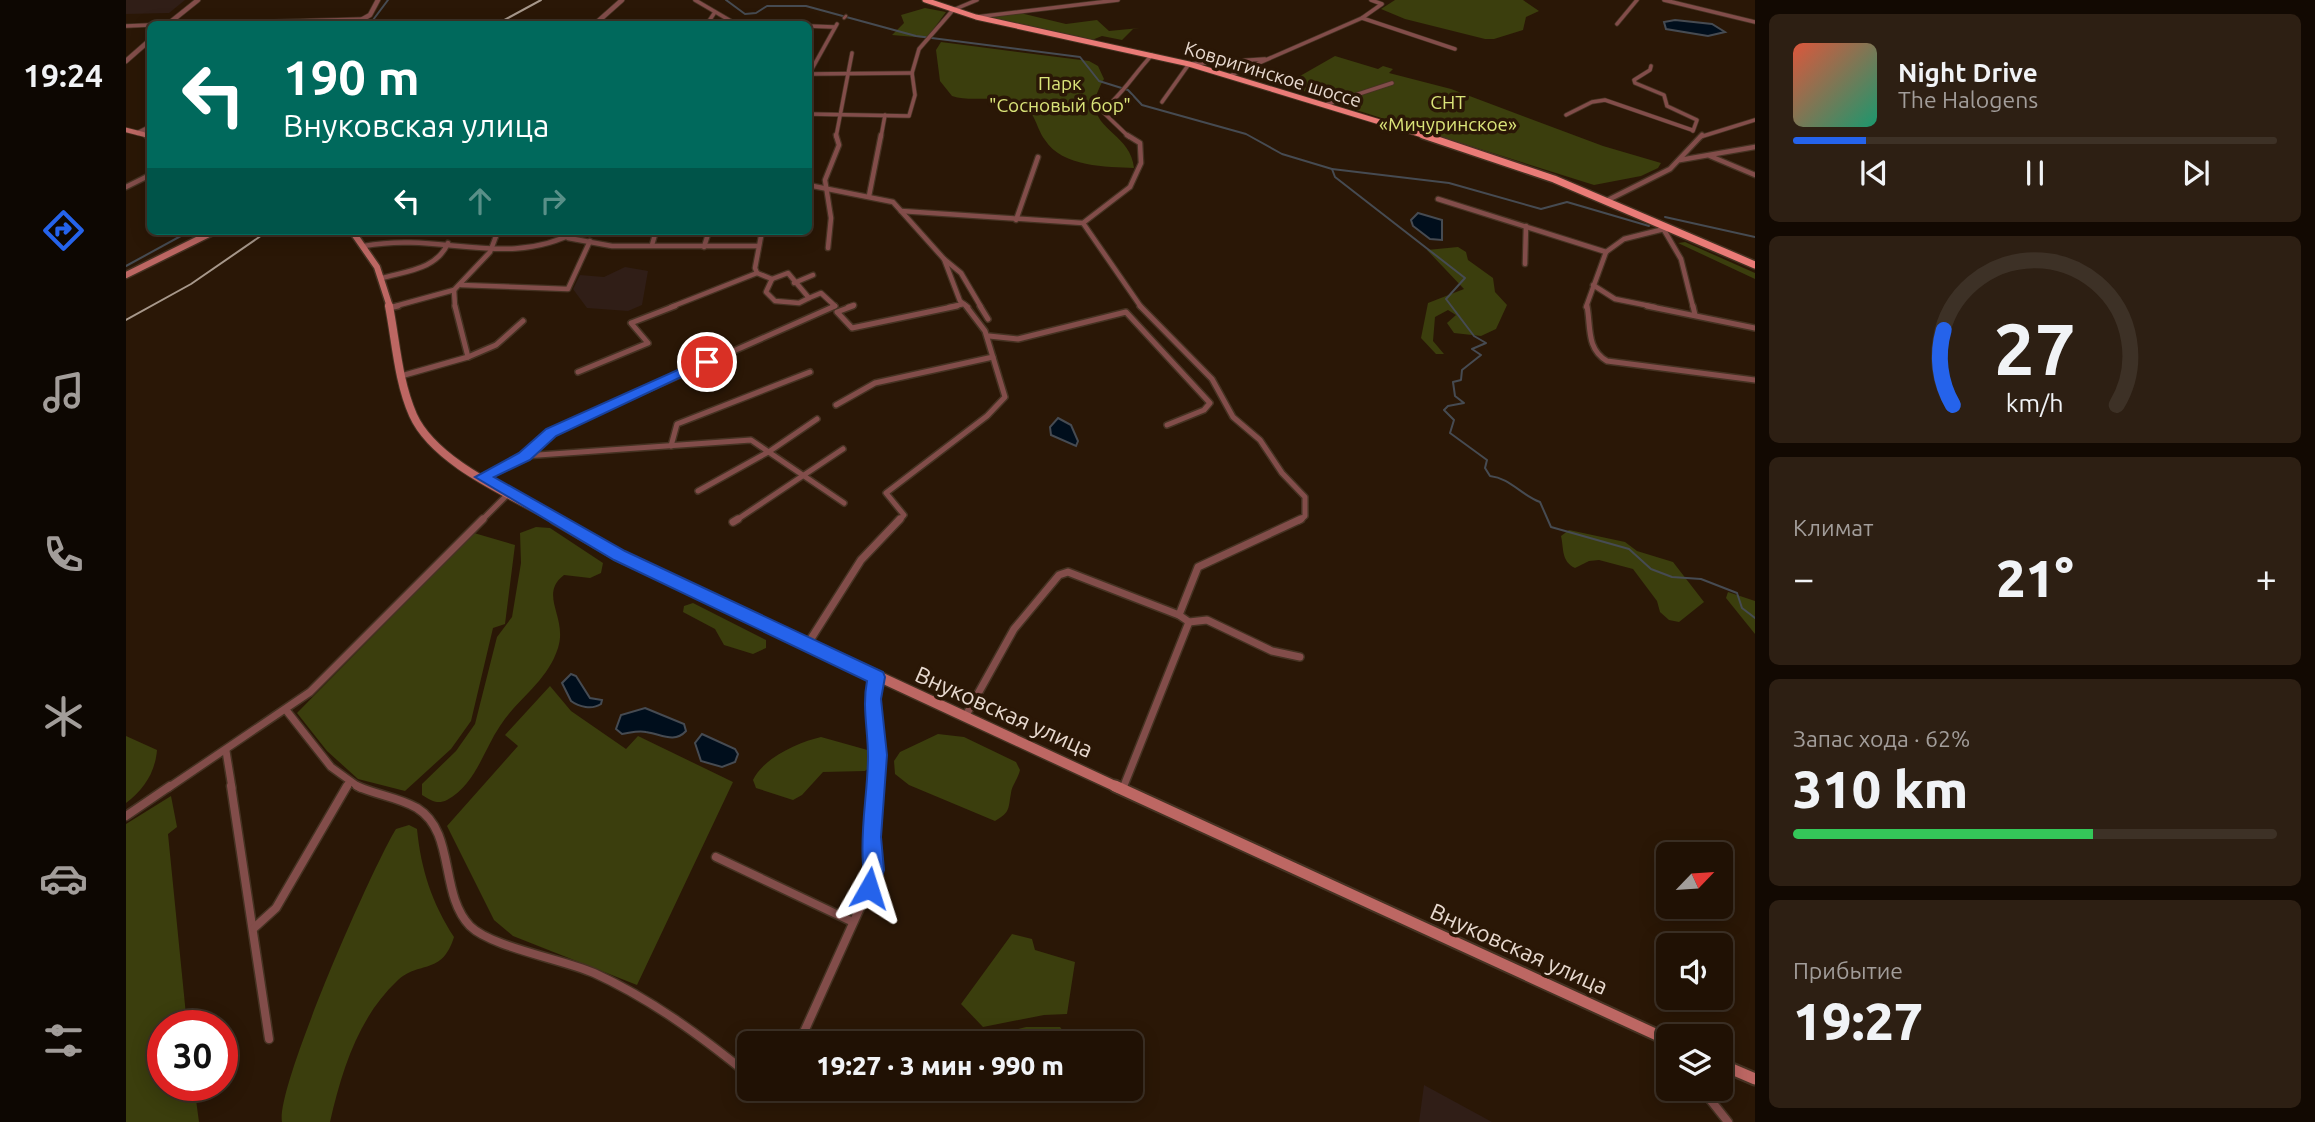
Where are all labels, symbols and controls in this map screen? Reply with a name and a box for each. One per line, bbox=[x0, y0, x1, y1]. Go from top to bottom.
street label: Ковригинское шоссе bbox=[1182, 37, 1364, 111]
icon: left bbox=[168, 49, 259, 140]
text: 190 m bbox=[283, 49, 420, 104]
text: 19:24 bbox=[23, 57, 103, 93]
text: Night Drive bbox=[1898, 58, 2038, 87]
park label: Парк "Сосновый бор" bbox=[989, 72, 1131, 116]
text: The Halogens bbox=[1898, 87, 2038, 112]
park label: СНТ «Мичуринское» bbox=[1379, 91, 1517, 135]
text: Внуковская улица bbox=[283, 107, 550, 143]
icon: previous bbox=[1855, 154, 1893, 192]
icon: pause bbox=[2016, 154, 2054, 192]
icon: next bbox=[2177, 154, 2215, 192]
icon: left bbox=[388, 182, 426, 220]
icon: ahead bbox=[461, 182, 499, 220]
icon: right bbox=[534, 182, 572, 220]
icon: directions bbox=[39, 206, 88, 255]
text: 27 bbox=[1994, 308, 2076, 390]
pin bbox=[677, 332, 737, 392]
icon: arrive bbox=[688, 343, 726, 381]
icon: music bbox=[39, 368, 88, 417]
text: km/h bbox=[2006, 389, 2064, 417]
text: Климат bbox=[1793, 515, 1873, 540]
icon: phone bbox=[39, 530, 88, 579]
text: 21° bbox=[1996, 549, 2074, 607]
text: − bbox=[1793, 557, 1814, 599]
text: + bbox=[2256, 557, 2277, 599]
street label: Внуковская улица bbox=[912, 661, 1097, 762]
icon: climate bbox=[39, 692, 88, 741]
text: Запас хода · 62% bbox=[1793, 726, 1970, 751]
text: 310 km bbox=[1793, 760, 1968, 818]
north arrow bbox=[1656, 842, 1732, 919]
map controls bbox=[1656, 842, 1733, 1101]
position arrow bbox=[832, 851, 906, 925]
icon: car bbox=[39, 854, 88, 903]
street label: Внуковская улица bbox=[1427, 898, 1612, 999]
button: sound bbox=[1656, 933, 1733, 1010]
text: Прибытие bbox=[1793, 958, 1903, 983]
text: 19:27 bbox=[1793, 992, 1923, 1050]
speed limit sign: 30 bbox=[147, 1010, 238, 1101]
icon: filters bbox=[39, 1016, 88, 1065]
button: layers bbox=[1656, 1024, 1733, 1101]
text: 19:27 · 3 мин · 990 m bbox=[816, 1051, 1064, 1080]

